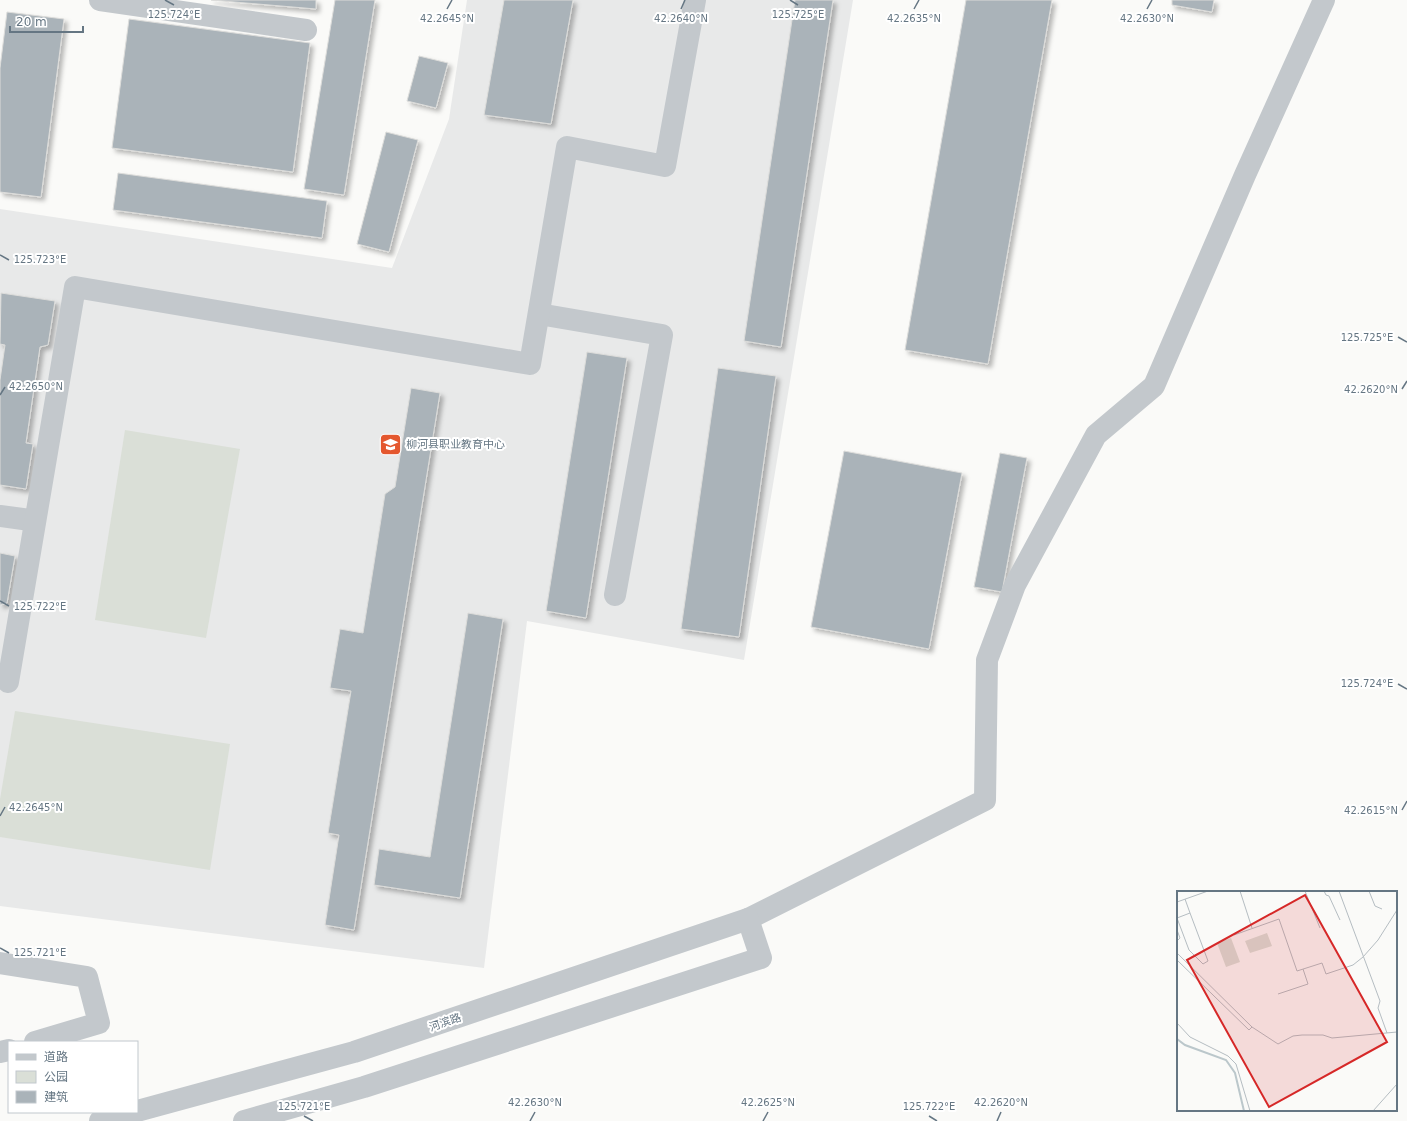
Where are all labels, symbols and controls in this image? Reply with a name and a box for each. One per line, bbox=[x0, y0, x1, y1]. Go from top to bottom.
scale bar bbox=[10, 8, 83, 34]
text: 125.724°E bbox=[148, 9, 200, 20]
text: 125.725°E bbox=[772, 9, 824, 20]
text: 42.2645°N bbox=[420, 13, 474, 24]
text: 42.2640°N bbox=[654, 13, 708, 24]
text: 42.2635°N bbox=[887, 13, 941, 24]
text: 42.2630°N bbox=[1120, 13, 1174, 24]
text: 20 m bbox=[16, 15, 47, 29]
text: 125.723°E bbox=[14, 254, 66, 265]
text: 125.725°E bbox=[1341, 332, 1393, 343]
text: 42.2650°N bbox=[9, 381, 63, 392]
text: 42.2620°N bbox=[1344, 384, 1398, 395]
school or university icon: 柳河县职业教育中心 bbox=[377, 431, 403, 457]
place label: 柳河县职业教育中心 bbox=[406, 438, 505, 451]
text: 125.722°E bbox=[14, 601, 66, 612]
text: 125.724°E bbox=[1341, 678, 1393, 689]
text: 42.2645°N bbox=[9, 802, 63, 813]
text: 42.2615°N bbox=[1344, 805, 1398, 816]
inset map bbox=[1177, 891, 1397, 1111]
text: 125.721°E bbox=[14, 947, 66, 958]
street label: 河滨路 bbox=[427, 1011, 463, 1034]
legend bbox=[8, 1041, 138, 1113]
text: 道路 bbox=[44, 1050, 68, 1064]
text: 公园 bbox=[44, 1070, 68, 1084]
text: 建筑 bbox=[44, 1090, 68, 1104]
text: 42.2630°N bbox=[508, 1097, 562, 1108]
text: 42.2625°N bbox=[741, 1097, 795, 1108]
text: 42.2620°N bbox=[974, 1097, 1028, 1108]
text: 125.721°E bbox=[278, 1101, 330, 1112]
text: 125.722°E bbox=[903, 1101, 955, 1112]

